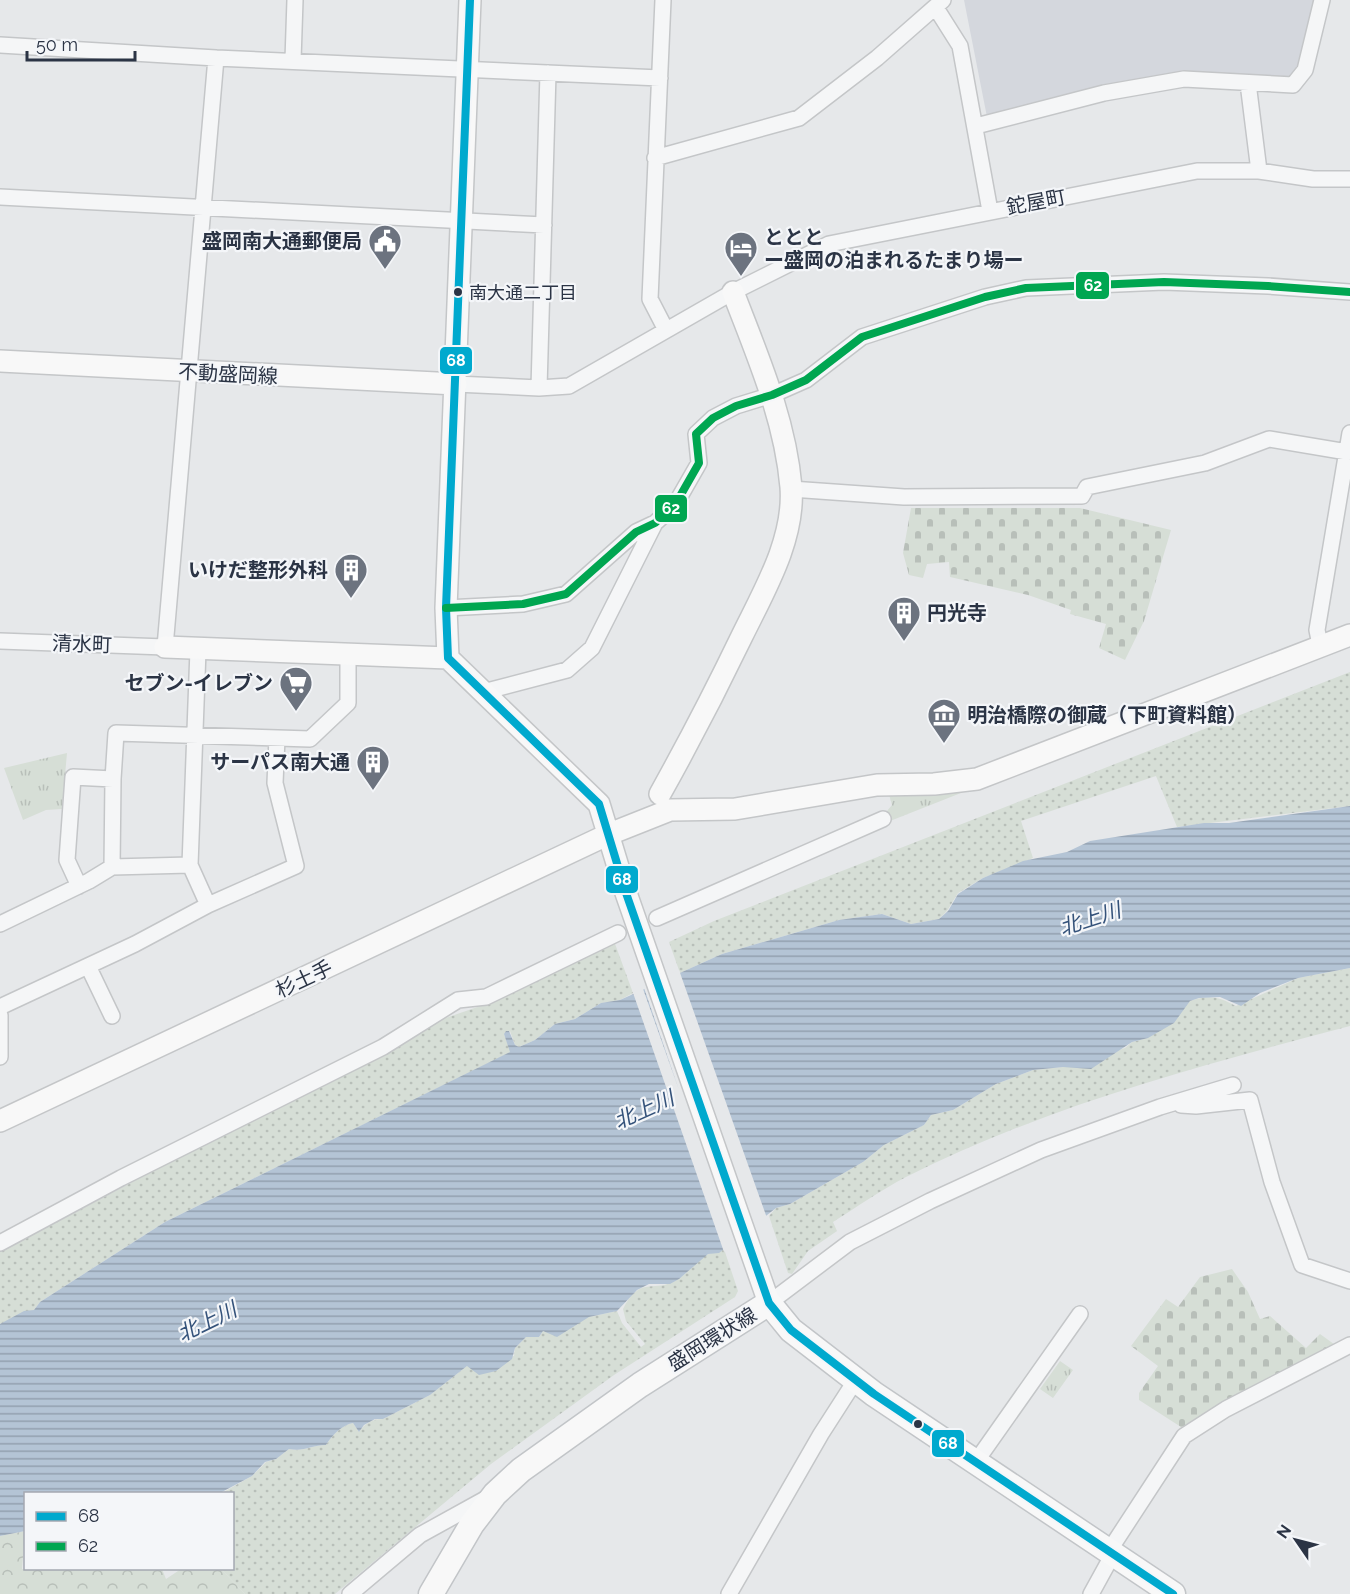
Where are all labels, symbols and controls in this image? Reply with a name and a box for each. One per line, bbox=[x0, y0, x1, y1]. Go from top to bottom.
scale bar bbox=[27, 24, 135, 62]
text: 50 m bbox=[36, 34, 78, 55]
street label: 鉈屋町 bbox=[1004, 184, 1068, 220]
public building icon: 盛岡南大通郵便局 bbox=[367, 223, 403, 270]
place label: ととと ー盛岡の泊まれるたまり場ー bbox=[764, 225, 1023, 272]
place label: 盛岡南大通郵便局 bbox=[202, 229, 362, 253]
hotel icon: ととと ー盛岡の泊まれるたまり場ー bbox=[723, 230, 759, 277]
line badge: 62 bbox=[1075, 271, 1110, 300]
text: 62 bbox=[1084, 276, 1102, 295]
place label: 南大通二丁目 bbox=[469, 282, 577, 303]
marker: 南大通二丁目 bbox=[452, 286, 464, 298]
line badge: 68 bbox=[439, 346, 473, 375]
text: 68 bbox=[446, 351, 466, 370]
street label: 不動盛岡線 bbox=[177, 359, 279, 389]
line badge: 62 bbox=[654, 494, 688, 523]
text: 62 bbox=[662, 499, 680, 518]
building icon: いけだ整形外科 bbox=[333, 552, 369, 599]
place label: いけだ整形外科 bbox=[188, 558, 328, 582]
building icon: 円光寺 bbox=[886, 595, 922, 642]
place label: 円光寺 bbox=[927, 601, 987, 625]
street label: 清水町 bbox=[52, 631, 112, 657]
supermarket icon: セブン-イレブン bbox=[278, 665, 314, 712]
place label: セブン-イレブン bbox=[125, 671, 273, 695]
museum icon: 明治橋際の御蔵（下町資料館） bbox=[926, 697, 962, 744]
place label: 明治橋際の御蔵（下町資料館） bbox=[967, 703, 1247, 727]
building icon: サーパス南大通 bbox=[355, 744, 391, 791]
place label: サーパス南大通 bbox=[210, 750, 350, 774]
line badge: 68 bbox=[605, 865, 639, 894]
text: 68 bbox=[612, 870, 632, 889]
water label: 北上川 bbox=[1056, 896, 1126, 940]
street label: 杉土手 bbox=[272, 955, 336, 1003]
water label: 北上川 bbox=[610, 1084, 679, 1134]
water label: 北上川 bbox=[173, 1296, 242, 1347]
street label: 盛岡環状線 bbox=[663, 1302, 761, 1376]
unlabelled marker bbox=[912, 1418, 924, 1430]
line badge: 68 bbox=[931, 1429, 965, 1458]
text: 68 bbox=[938, 1434, 958, 1453]
legend bbox=[24, 1492, 234, 1570]
text: 68 bbox=[78, 1505, 100, 1526]
north arrow bbox=[1266, 1510, 1326, 1570]
text: N bbox=[1273, 1521, 1295, 1542]
text: 62 bbox=[78, 1535, 98, 1556]

